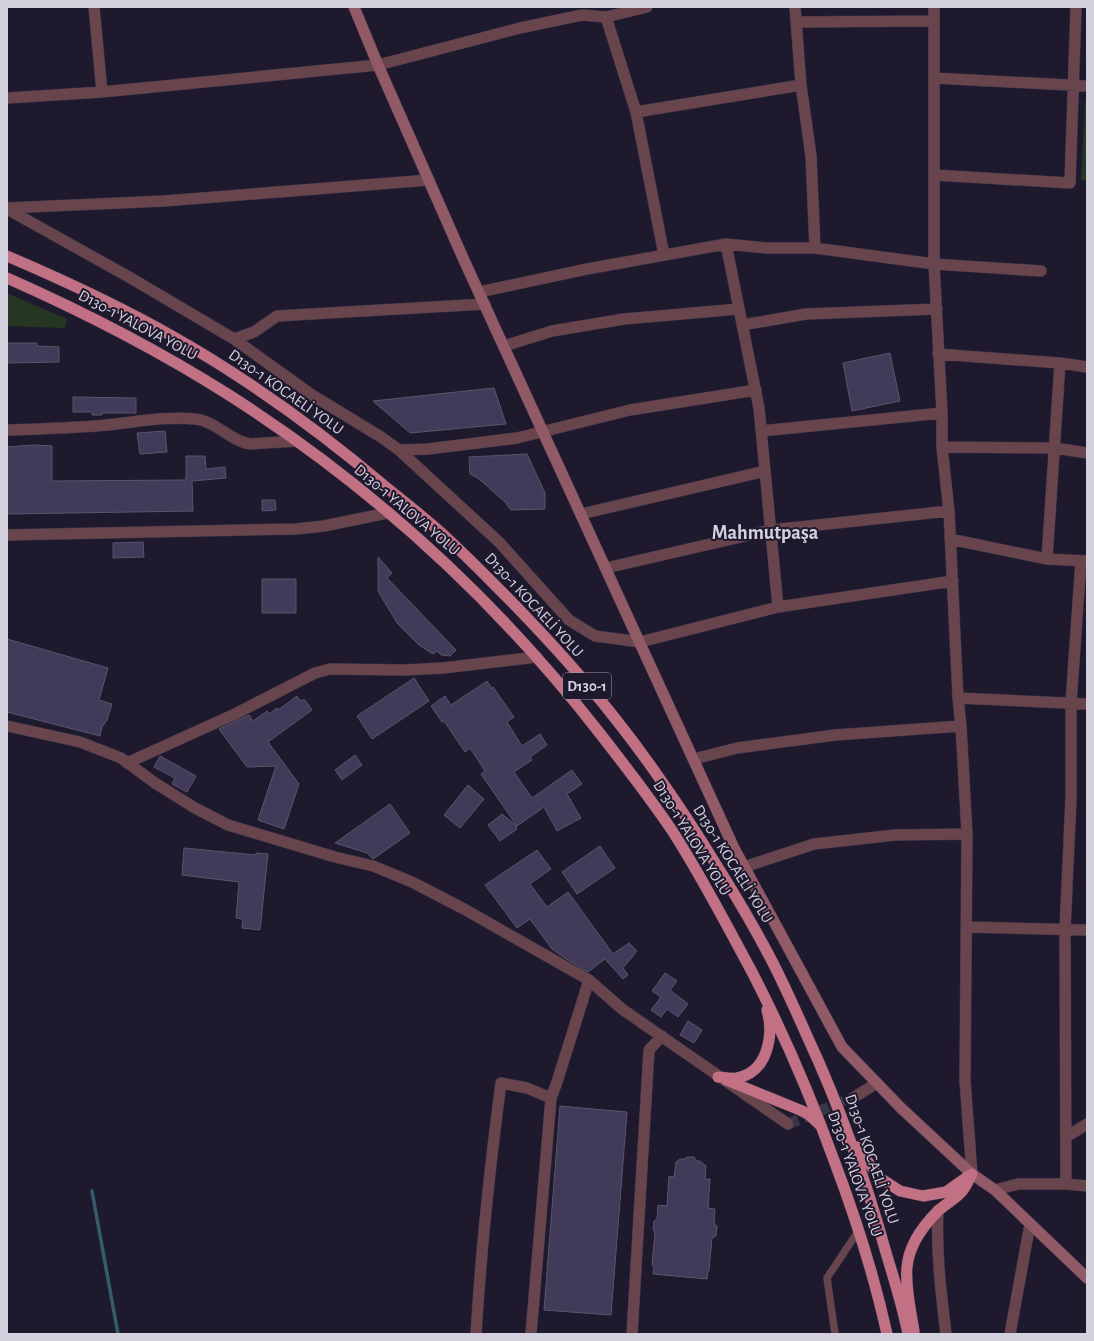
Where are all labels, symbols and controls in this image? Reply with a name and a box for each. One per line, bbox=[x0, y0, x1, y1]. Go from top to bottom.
street label: D130-1 YALOVA YOLU bbox=[76, 287, 200, 363]
street label: D130-1 KOCAELİ YOLU bbox=[226, 345, 347, 438]
street label: D130-1 YALOVA YOLU bbox=[351, 461, 463, 559]
district label: Mahmutpaşa bbox=[712, 523, 819, 543]
street label: D130-1 KOCAELİ YOLU bbox=[482, 548, 588, 660]
road number: D130-1 bbox=[563, 673, 611, 699]
street label: D130-1 YALOVA YOLU bbox=[650, 778, 734, 898]
street label: D130-1 KOCAELİ YOLU bbox=[690, 801, 778, 926]
street label: D130-1 KOCAELİ YOLU bbox=[842, 1091, 904, 1226]
street label: D130-1 YALOVA YOLU bbox=[825, 1109, 885, 1239]

